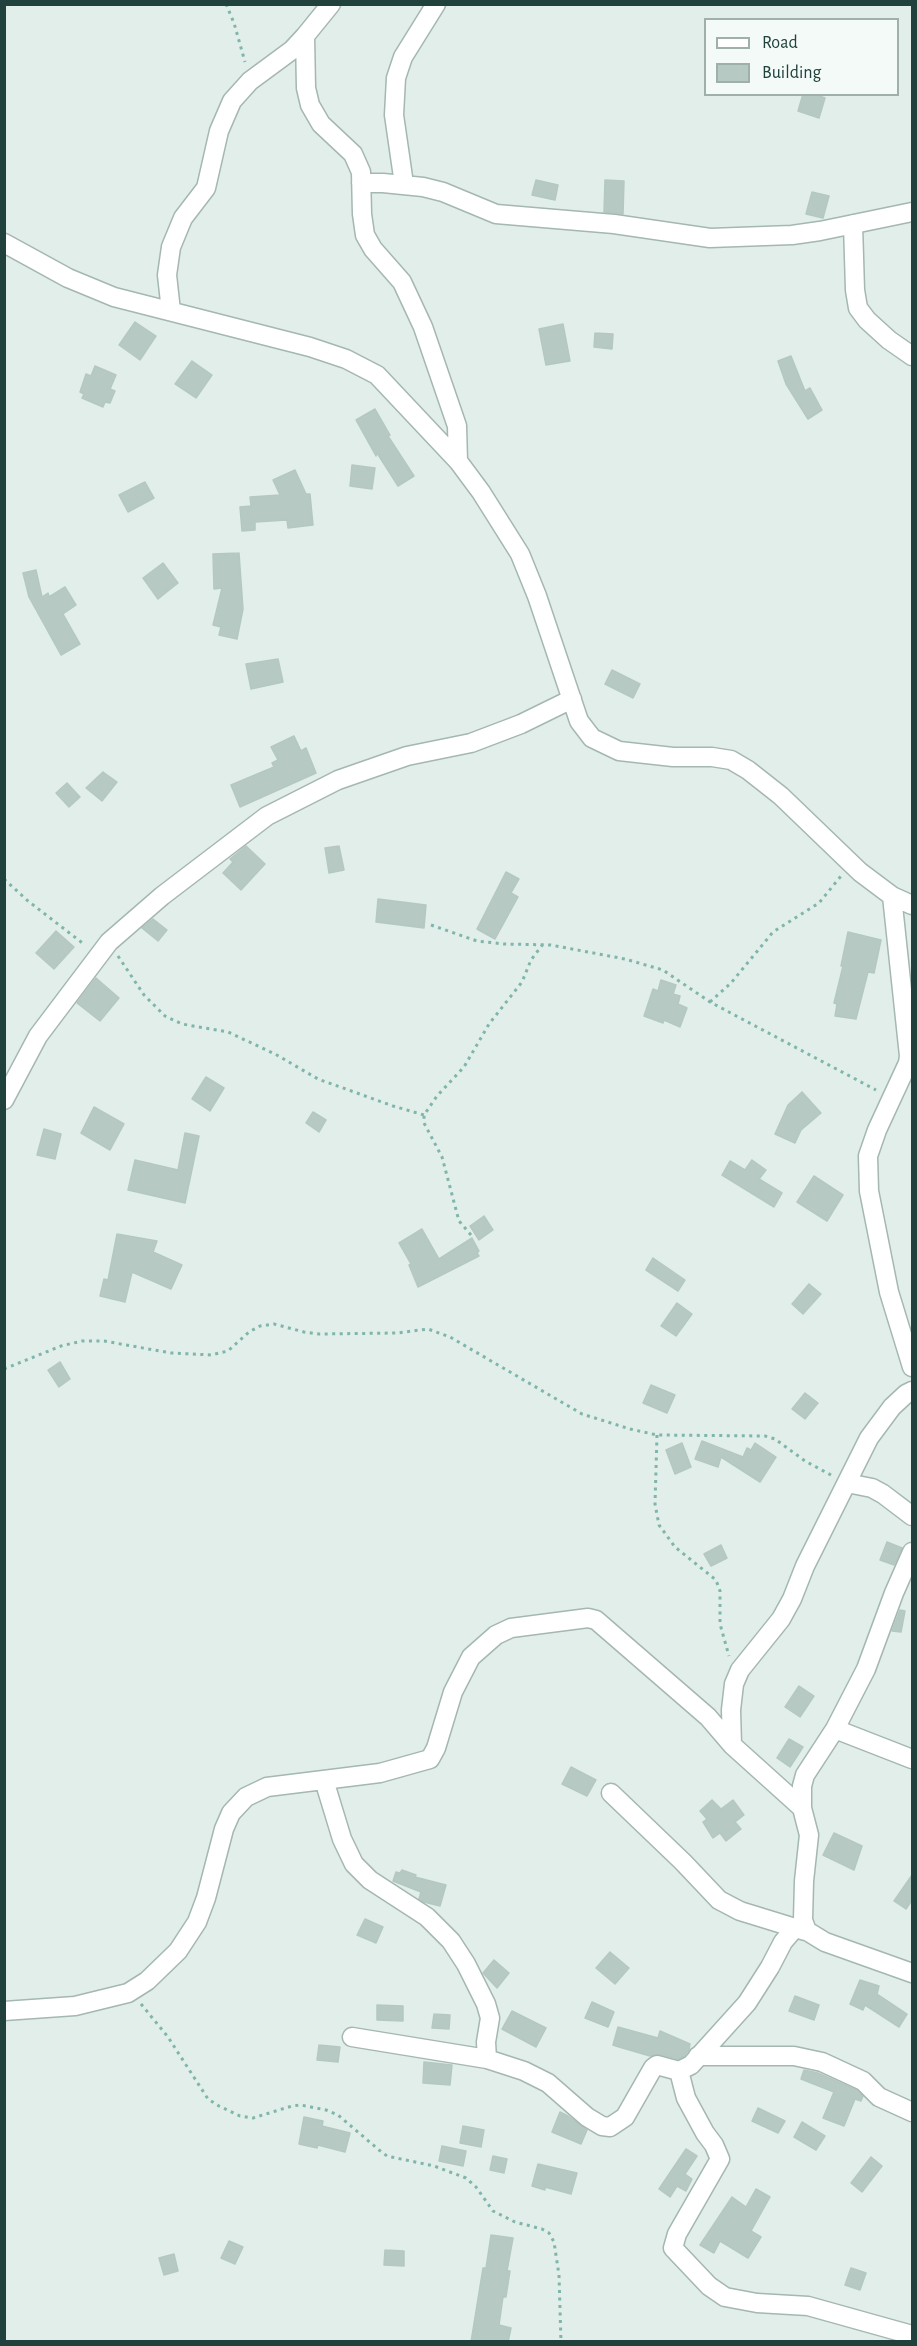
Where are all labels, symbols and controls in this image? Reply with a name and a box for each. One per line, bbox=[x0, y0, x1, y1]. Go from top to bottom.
legend bbox=[704, 18, 899, 96]
text: Road bbox=[762, 34, 798, 52]
text: Building bbox=[762, 64, 821, 82]

